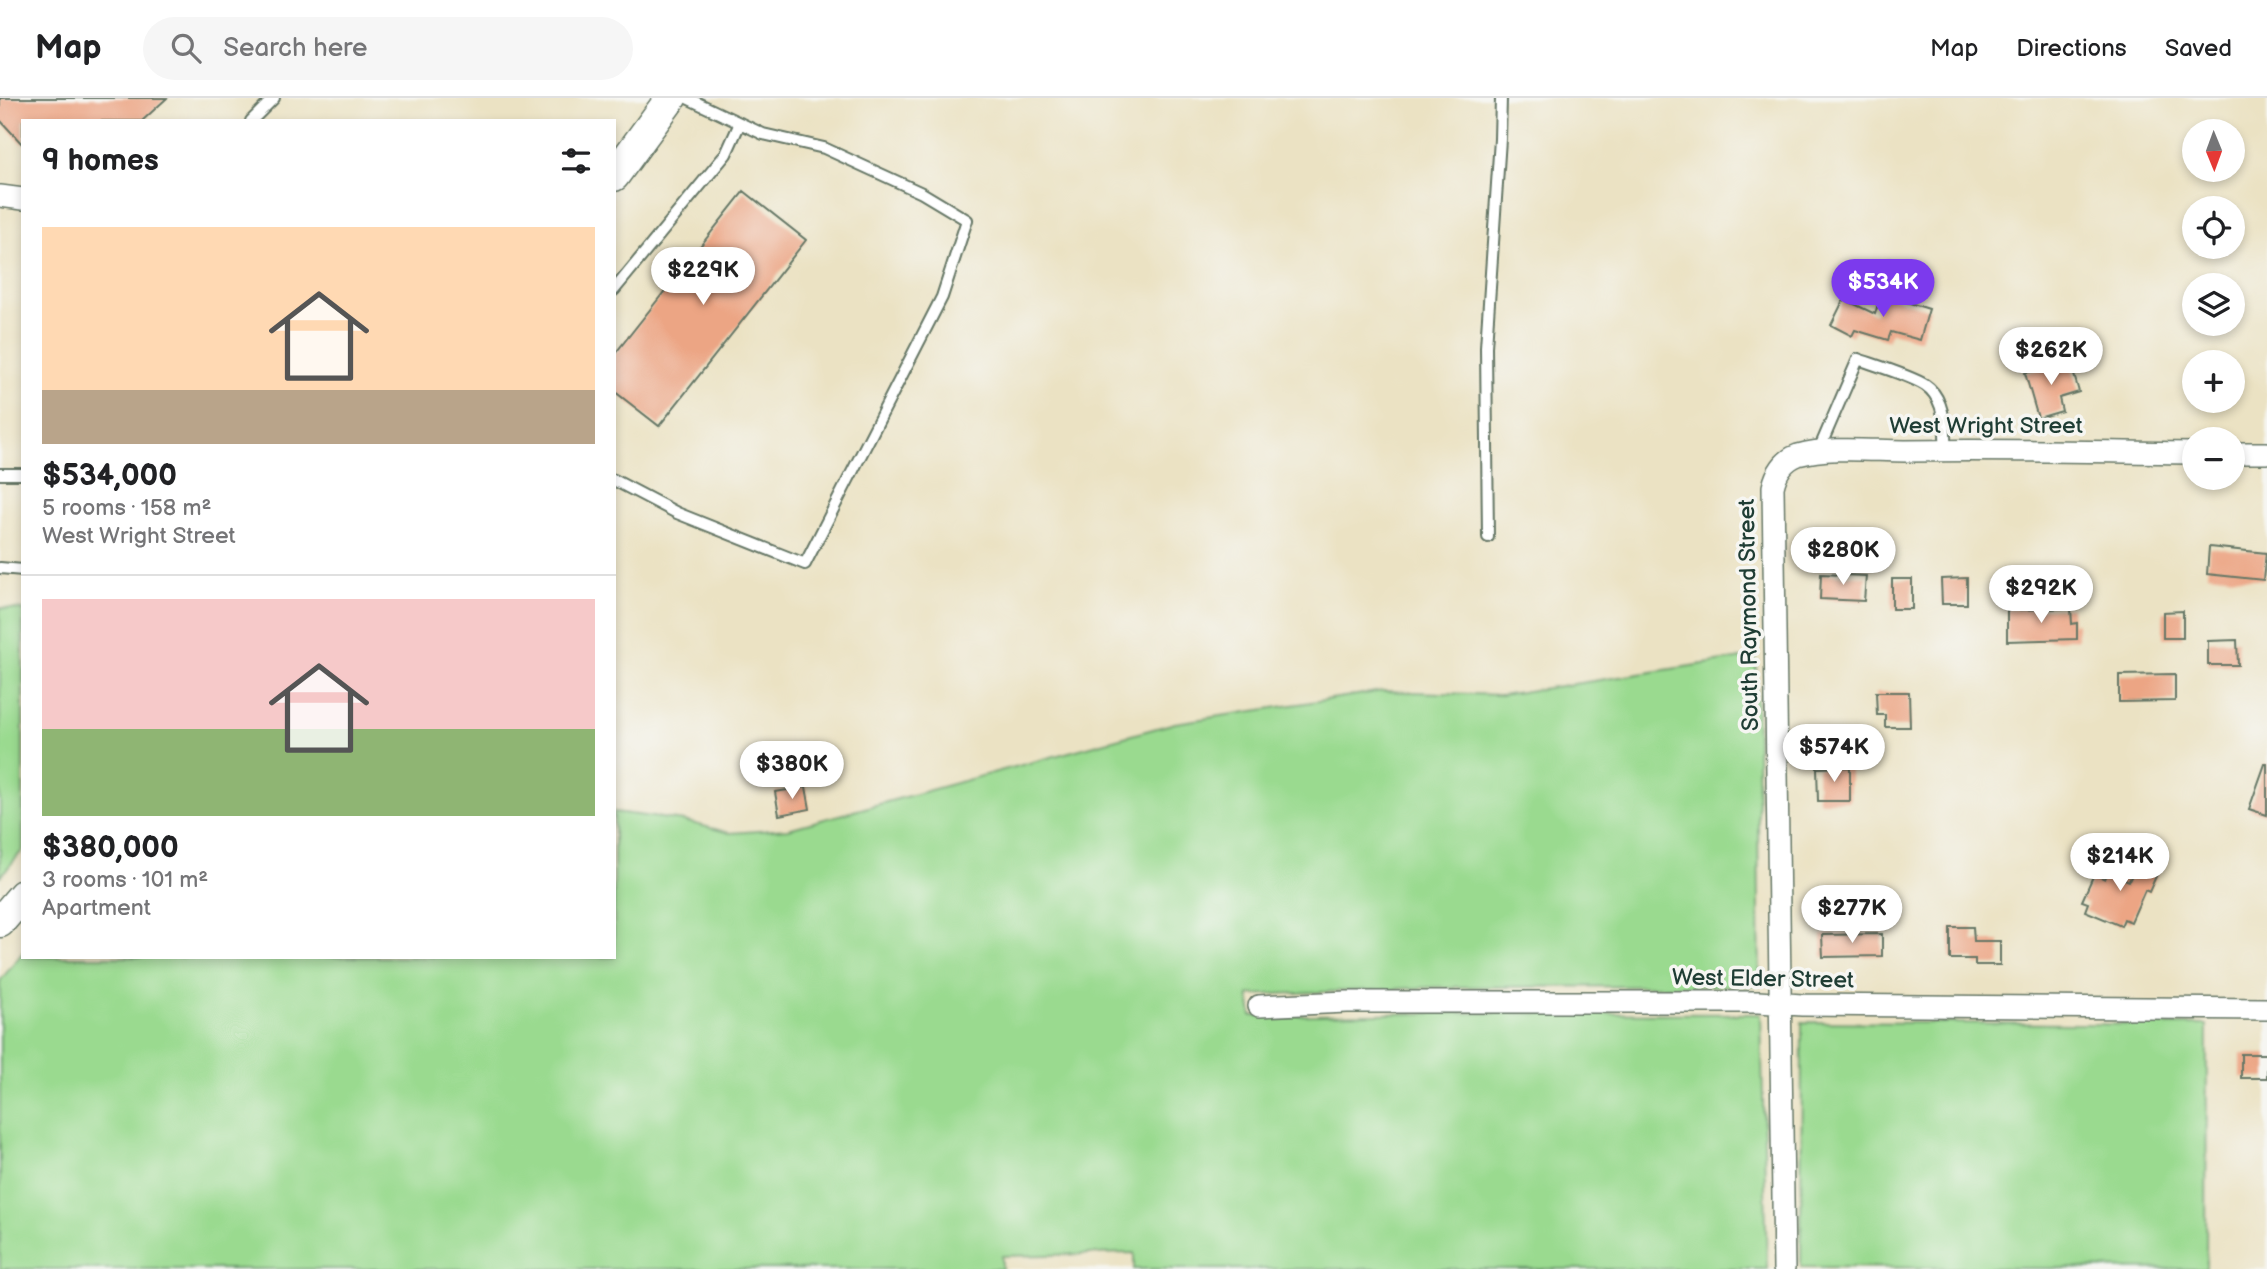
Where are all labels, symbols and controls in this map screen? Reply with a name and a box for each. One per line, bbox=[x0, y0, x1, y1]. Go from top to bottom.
search box bbox=[143, 17, 633, 80]
text: Map bbox=[35, 28, 101, 68]
icon: search bbox=[167, 29, 205, 67]
text: Search here bbox=[223, 33, 367, 64]
text: Map bbox=[1930, 34, 1978, 63]
text: Directions bbox=[2016, 34, 2127, 63]
text: Saved bbox=[2165, 34, 2232, 63]
north arrow bbox=[2182, 119, 2245, 182]
map controls bbox=[2182, 119, 2245, 490]
icon: filters bbox=[557, 142, 595, 180]
text: 9 homes bbox=[42, 143, 159, 179]
button: locate bbox=[2182, 196, 2245, 259]
pin: $229K bbox=[654, 248, 752, 307]
text: $229K bbox=[667, 256, 739, 284]
pin: $534K bbox=[1834, 260, 1932, 319]
text: $534K bbox=[1847, 268, 1919, 296]
icon: home bbox=[256, 273, 382, 399]
button: layers bbox=[2182, 273, 2245, 336]
pin: $262K bbox=[2002, 328, 2100, 387]
text: $262K bbox=[2015, 336, 2087, 364]
button: + bbox=[2182, 350, 2245, 413]
street label: West Wright Street bbox=[1889, 412, 2083, 440]
button: − bbox=[2182, 427, 2245, 490]
text: $534,000 bbox=[42, 458, 177, 494]
text: 5 rooms · 158 m² bbox=[42, 494, 211, 522]
street label: South Raymond Street bbox=[1733, 499, 1765, 731]
text: West Wright Street bbox=[42, 522, 236, 550]
pin: $280K bbox=[1794, 528, 1892, 587]
text: $280K bbox=[1807, 536, 1879, 564]
pin: $292K bbox=[1992, 566, 2090, 625]
text: $292K bbox=[2005, 574, 2077, 602]
icon: home bbox=[256, 645, 382, 771]
pin: $574K bbox=[1785, 724, 1883, 784]
text: $574K bbox=[1799, 733, 1869, 761]
pin: $380K bbox=[743, 742, 841, 801]
text: $380K bbox=[756, 750, 828, 778]
text: $380,000 bbox=[42, 830, 179, 866]
pin: $214K bbox=[2071, 834, 2169, 893]
text: $214K bbox=[2086, 842, 2154, 870]
text: 3 rooms · 101 m² bbox=[42, 866, 208, 894]
pin: $277K bbox=[1803, 886, 1901, 945]
text: Apartment bbox=[42, 894, 151, 922]
text: $277K bbox=[1817, 894, 1887, 922]
street label: West Elder Street bbox=[1672, 963, 1854, 995]

